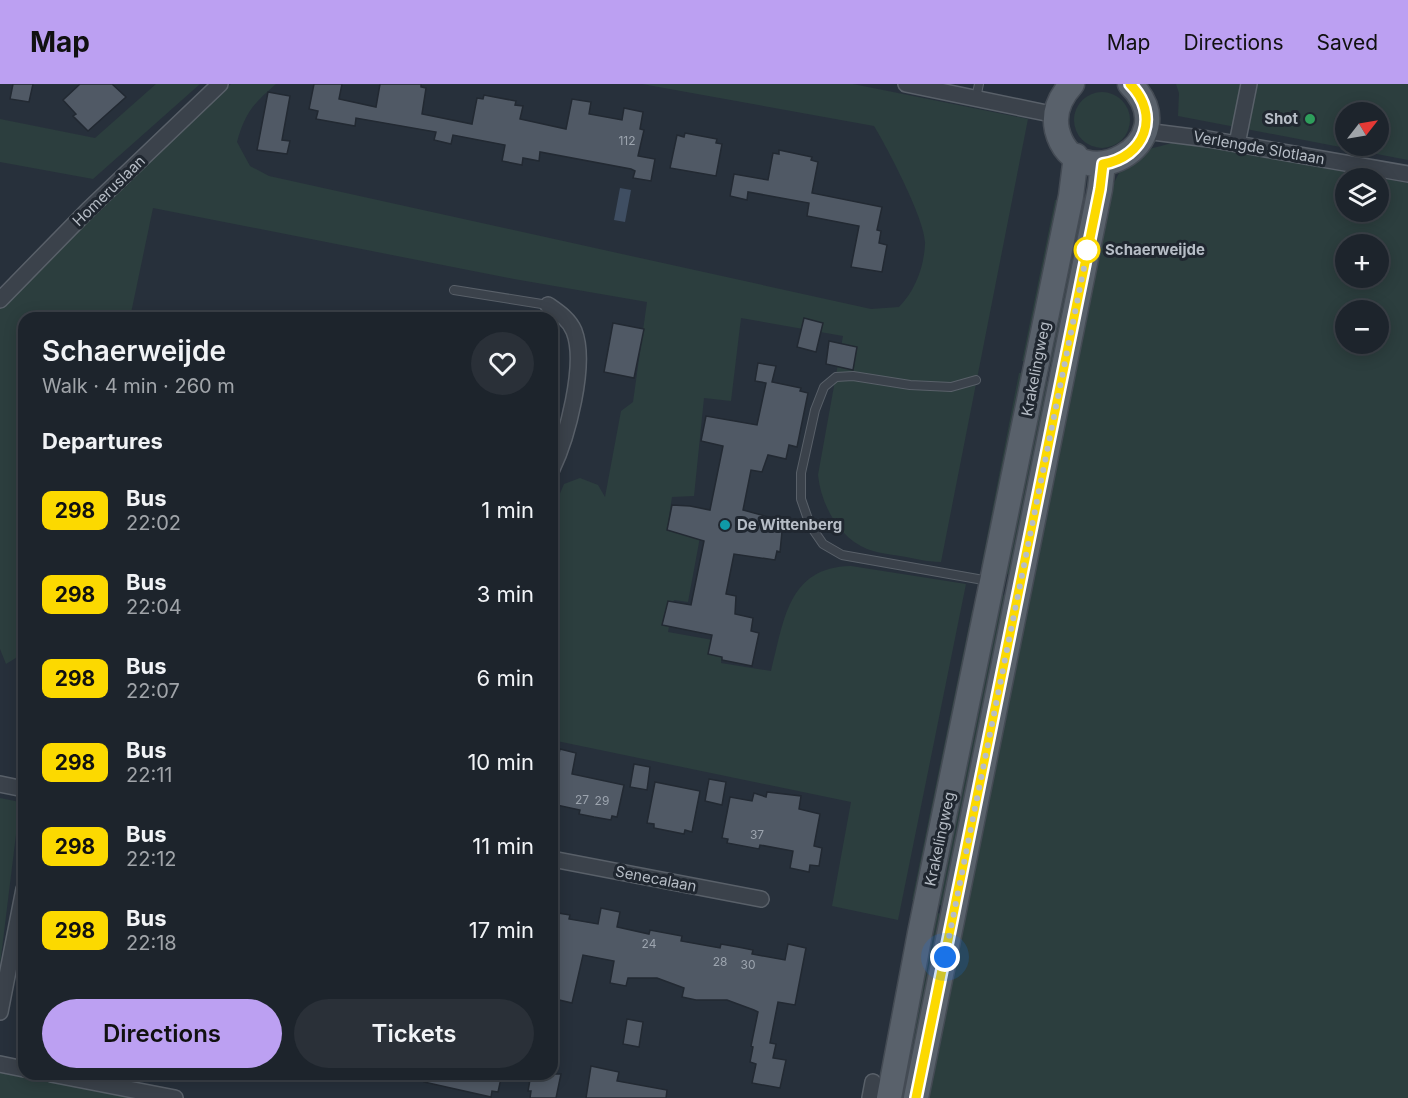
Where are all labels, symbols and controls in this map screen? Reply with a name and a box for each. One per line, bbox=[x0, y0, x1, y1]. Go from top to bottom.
text: Map bbox=[30, 25, 90, 59]
text: Map bbox=[1107, 30, 1150, 55]
text: Directions bbox=[1183, 30, 1284, 55]
text: Saved bbox=[1317, 30, 1378, 55]
north arrow bbox=[1335, 102, 1389, 156]
map controls bbox=[1335, 102, 1389, 354]
place label: Shot bbox=[1264, 109, 1299, 128]
marker: Shot bbox=[1303, 112, 1317, 126]
street label: Verlengde Slotlaan bbox=[1192, 127, 1326, 168]
house number: 112 bbox=[618, 133, 636, 148]
street label: Homeruslaan bbox=[68, 151, 149, 230]
button: layers bbox=[1335, 168, 1389, 222]
button: + bbox=[1335, 234, 1389, 288]
marker: Schaerweijde bbox=[1074, 237, 1100, 263]
place label: Schaerweijde bbox=[1105, 240, 1205, 259]
button: − bbox=[1335, 300, 1389, 354]
street label: Krakelingweg bbox=[1017, 320, 1054, 418]
button: heart bbox=[471, 332, 534, 395]
text: Schaerweijde bbox=[42, 334, 226, 368]
text: Walk · 4 min · 260 m bbox=[42, 374, 235, 398]
text: Departures bbox=[42, 428, 163, 454]
text: Bus bbox=[126, 485, 167, 511]
text: 1 min bbox=[481, 497, 534, 523]
text: 298 bbox=[55, 498, 95, 523]
text: 22:02 bbox=[126, 511, 181, 535]
place label: De Wittenberg bbox=[737, 515, 842, 534]
marker: De Wittenberg bbox=[718, 518, 732, 532]
text: Bus bbox=[126, 569, 167, 595]
text: 3 min bbox=[477, 581, 534, 607]
text: 298 bbox=[55, 582, 95, 607]
text: 22:04 bbox=[126, 595, 182, 619]
text: Bus bbox=[126, 653, 167, 679]
text: 6 min bbox=[477, 665, 534, 691]
text: 298 bbox=[55, 666, 95, 691]
text: 22:07 bbox=[126, 679, 180, 703]
text: Bus bbox=[126, 737, 167, 763]
text: 10 min bbox=[467, 749, 534, 775]
text: 298 bbox=[55, 750, 95, 775]
text: 22:11 bbox=[126, 763, 172, 787]
street label: Krakelingweg bbox=[920, 790, 959, 888]
house number: 27 bbox=[575, 792, 589, 807]
house number: 29 bbox=[595, 793, 609, 808]
text: Bus bbox=[126, 821, 167, 847]
house number: 37 bbox=[750, 827, 764, 842]
text: 11 min bbox=[472, 833, 534, 859]
text: 298 bbox=[55, 834, 95, 859]
text: 22:12 bbox=[126, 847, 177, 871]
street label: Senecalaan bbox=[614, 861, 698, 896]
text: Bus bbox=[126, 905, 167, 931]
text: 17 min bbox=[469, 917, 534, 943]
text: 298 bbox=[55, 918, 95, 943]
text: 22:18 bbox=[126, 931, 177, 955]
house number: 24 bbox=[642, 936, 657, 951]
your location bbox=[930, 942, 960, 972]
house number: 28 bbox=[713, 954, 727, 969]
house number: 30 bbox=[741, 957, 755, 972]
button: Directions bbox=[42, 999, 282, 1068]
button: Tickets bbox=[294, 999, 534, 1068]

